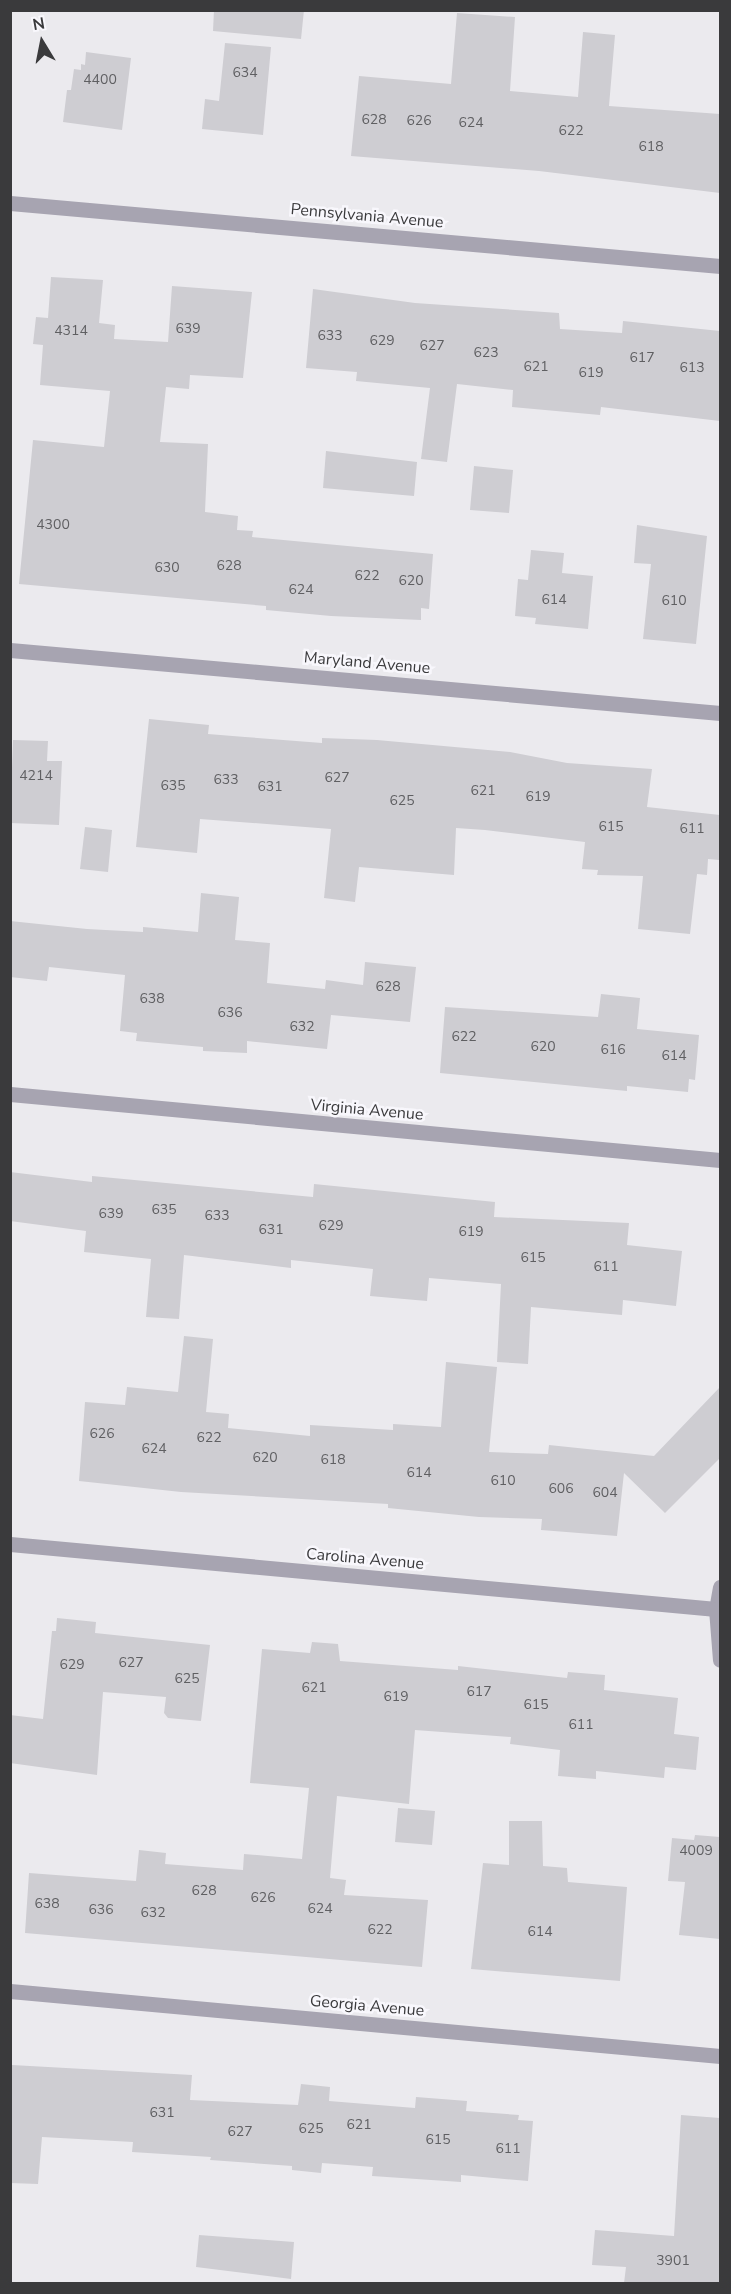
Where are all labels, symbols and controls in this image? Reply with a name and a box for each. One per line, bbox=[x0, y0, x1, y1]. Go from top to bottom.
north arrow bbox=[12, 12, 72, 72]
text: N bbox=[31, 12, 47, 36]
house number: 634 bbox=[232, 65, 258, 81]
house number: 4400 bbox=[83, 72, 117, 88]
house number: 628 bbox=[361, 112, 387, 128]
house number: 626 bbox=[406, 113, 432, 129]
house number: 624 bbox=[458, 115, 484, 131]
house number: 622 bbox=[558, 123, 584, 139]
house number: 618 bbox=[638, 139, 664, 155]
street label: Pennsylvania Avenue bbox=[290, 200, 444, 232]
house number: 639 bbox=[175, 321, 201, 337]
house number: 4314 bbox=[54, 323, 88, 339]
house number: 633 bbox=[317, 328, 343, 344]
house number: 629 bbox=[369, 333, 395, 349]
house number: 627 bbox=[419, 338, 445, 354]
house number: 623 bbox=[473, 345, 499, 361]
house number: 617 bbox=[629, 350, 655, 366]
house number: 621 bbox=[523, 359, 549, 375]
house number: 613 bbox=[679, 360, 705, 376]
house number: 619 bbox=[578, 365, 604, 381]
house number: 4300 bbox=[36, 517, 70, 533]
house number: 628 bbox=[216, 558, 242, 574]
house number: 630 bbox=[154, 560, 180, 576]
house number: 622 bbox=[354, 568, 380, 584]
house number: 620 bbox=[398, 573, 424, 589]
house number: 624 bbox=[288, 582, 314, 598]
house number: 614 bbox=[541, 592, 567, 608]
house number: 610 bbox=[661, 593, 687, 609]
street label: Maryland Avenue bbox=[303, 648, 431, 678]
house number: 4214 bbox=[19, 768, 53, 784]
house number: 627 bbox=[324, 770, 350, 786]
house number: 633 bbox=[213, 772, 239, 788]
house number: 635 bbox=[160, 778, 186, 794]
house number: 631 bbox=[257, 779, 283, 795]
house number: 621 bbox=[470, 783, 496, 799]
house number: 619 bbox=[525, 789, 551, 805]
house number: 625 bbox=[389, 793, 415, 809]
house number: 615 bbox=[598, 819, 624, 835]
house number: 611 bbox=[679, 821, 705, 837]
house number: 628 bbox=[375, 979, 401, 995]
house number: 638 bbox=[139, 991, 165, 1007]
house number: 636 bbox=[217, 1005, 243, 1021]
house number: 632 bbox=[289, 1019, 315, 1035]
house number: 622 bbox=[451, 1029, 477, 1045]
house number: 620 bbox=[530, 1039, 556, 1055]
house number: 616 bbox=[600, 1042, 626, 1058]
house number: 614 bbox=[661, 1048, 687, 1064]
street label: Virginia Avenue bbox=[310, 1095, 424, 1125]
house number: 635 bbox=[151, 1202, 177, 1218]
house number: 639 bbox=[98, 1206, 124, 1222]
house number: 633 bbox=[204, 1208, 230, 1224]
house number: 629 bbox=[318, 1218, 344, 1234]
house number: 631 bbox=[258, 1222, 284, 1238]
house number: 619 bbox=[458, 1224, 484, 1240]
house number: 615 bbox=[520, 1250, 546, 1266]
house number: 611 bbox=[593, 1259, 619, 1275]
house number: 626 bbox=[89, 1426, 115, 1442]
house number: 622 bbox=[196, 1430, 222, 1446]
house number: 624 bbox=[141, 1441, 167, 1457]
house number: 620 bbox=[252, 1450, 278, 1466]
house number: 618 bbox=[320, 1452, 346, 1468]
house number: 614 bbox=[406, 1465, 432, 1481]
house number: 610 bbox=[490, 1473, 516, 1489]
house number: 606 bbox=[548, 1481, 574, 1497]
house number: 604 bbox=[592, 1485, 618, 1501]
street label: Carolina Avenue bbox=[305, 1544, 425, 1574]
house number: 627 bbox=[118, 1655, 144, 1671]
house number: 629 bbox=[59, 1657, 85, 1673]
house number: 625 bbox=[174, 1671, 200, 1687]
house number: 621 bbox=[301, 1680, 327, 1696]
house number: 617 bbox=[466, 1684, 492, 1700]
house number: 619 bbox=[383, 1689, 409, 1705]
house number: 615 bbox=[523, 1697, 549, 1713]
house number: 611 bbox=[568, 1717, 594, 1733]
house number: 4009 bbox=[679, 1843, 713, 1859]
house number: 628 bbox=[191, 1883, 217, 1899]
house number: 626 bbox=[250, 1890, 276, 1906]
house number: 638 bbox=[34, 1896, 60, 1912]
house number: 624 bbox=[307, 1901, 333, 1917]
house number: 636 bbox=[88, 1902, 114, 1918]
house number: 632 bbox=[140, 1905, 166, 1921]
house number: 622 bbox=[367, 1922, 393, 1938]
house number: 614 bbox=[527, 1924, 553, 1940]
street label: Georgia Avenue bbox=[309, 1991, 425, 2021]
house number: 631 bbox=[149, 2105, 175, 2121]
house number: 621 bbox=[346, 2117, 372, 2133]
house number: 625 bbox=[298, 2121, 324, 2137]
house number: 627 bbox=[227, 2124, 253, 2140]
house number: 615 bbox=[425, 2132, 451, 2148]
house number: 611 bbox=[495, 2141, 521, 2157]
house number: 3901 bbox=[656, 2253, 690, 2269]

